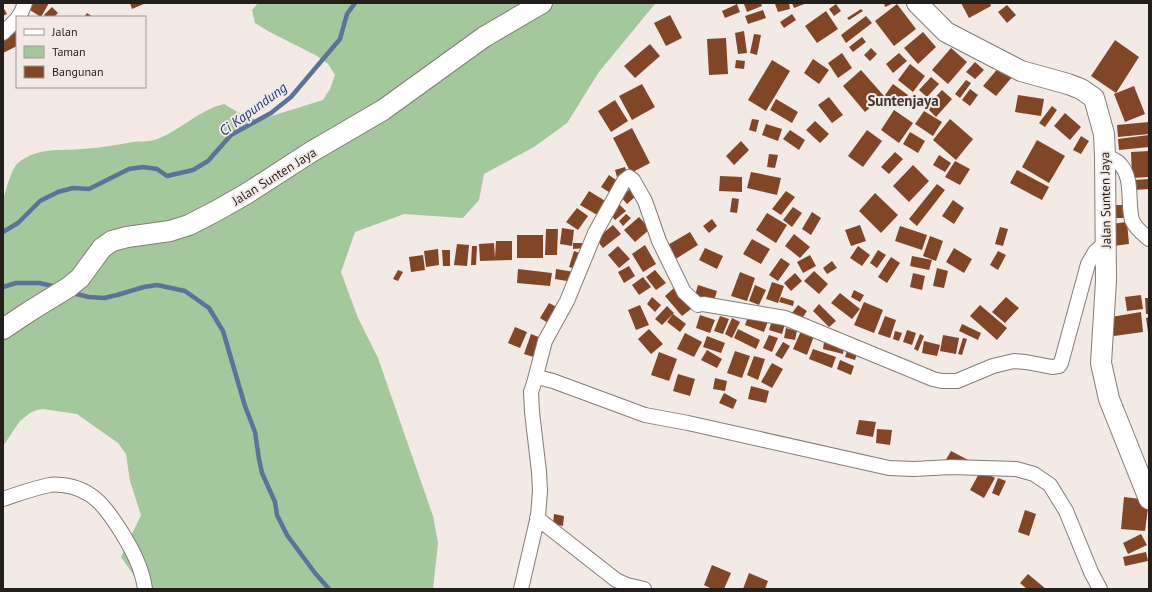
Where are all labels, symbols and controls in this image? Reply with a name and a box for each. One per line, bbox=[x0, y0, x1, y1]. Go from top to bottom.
legend bbox=[16, 16, 146, 88]
text: Jalan bbox=[51, 24, 77, 39]
text: Taman bbox=[52, 44, 86, 59]
text: Bangunan bbox=[52, 64, 104, 79]
water label: Ci Kapundung bbox=[216, 78, 290, 140]
district label: Suntenjaya bbox=[867, 91, 939, 110]
street label: Jalan Sunten Jaya bbox=[228, 144, 320, 210]
street label: Jalan Sunten Jaya bbox=[1096, 152, 1115, 249]

